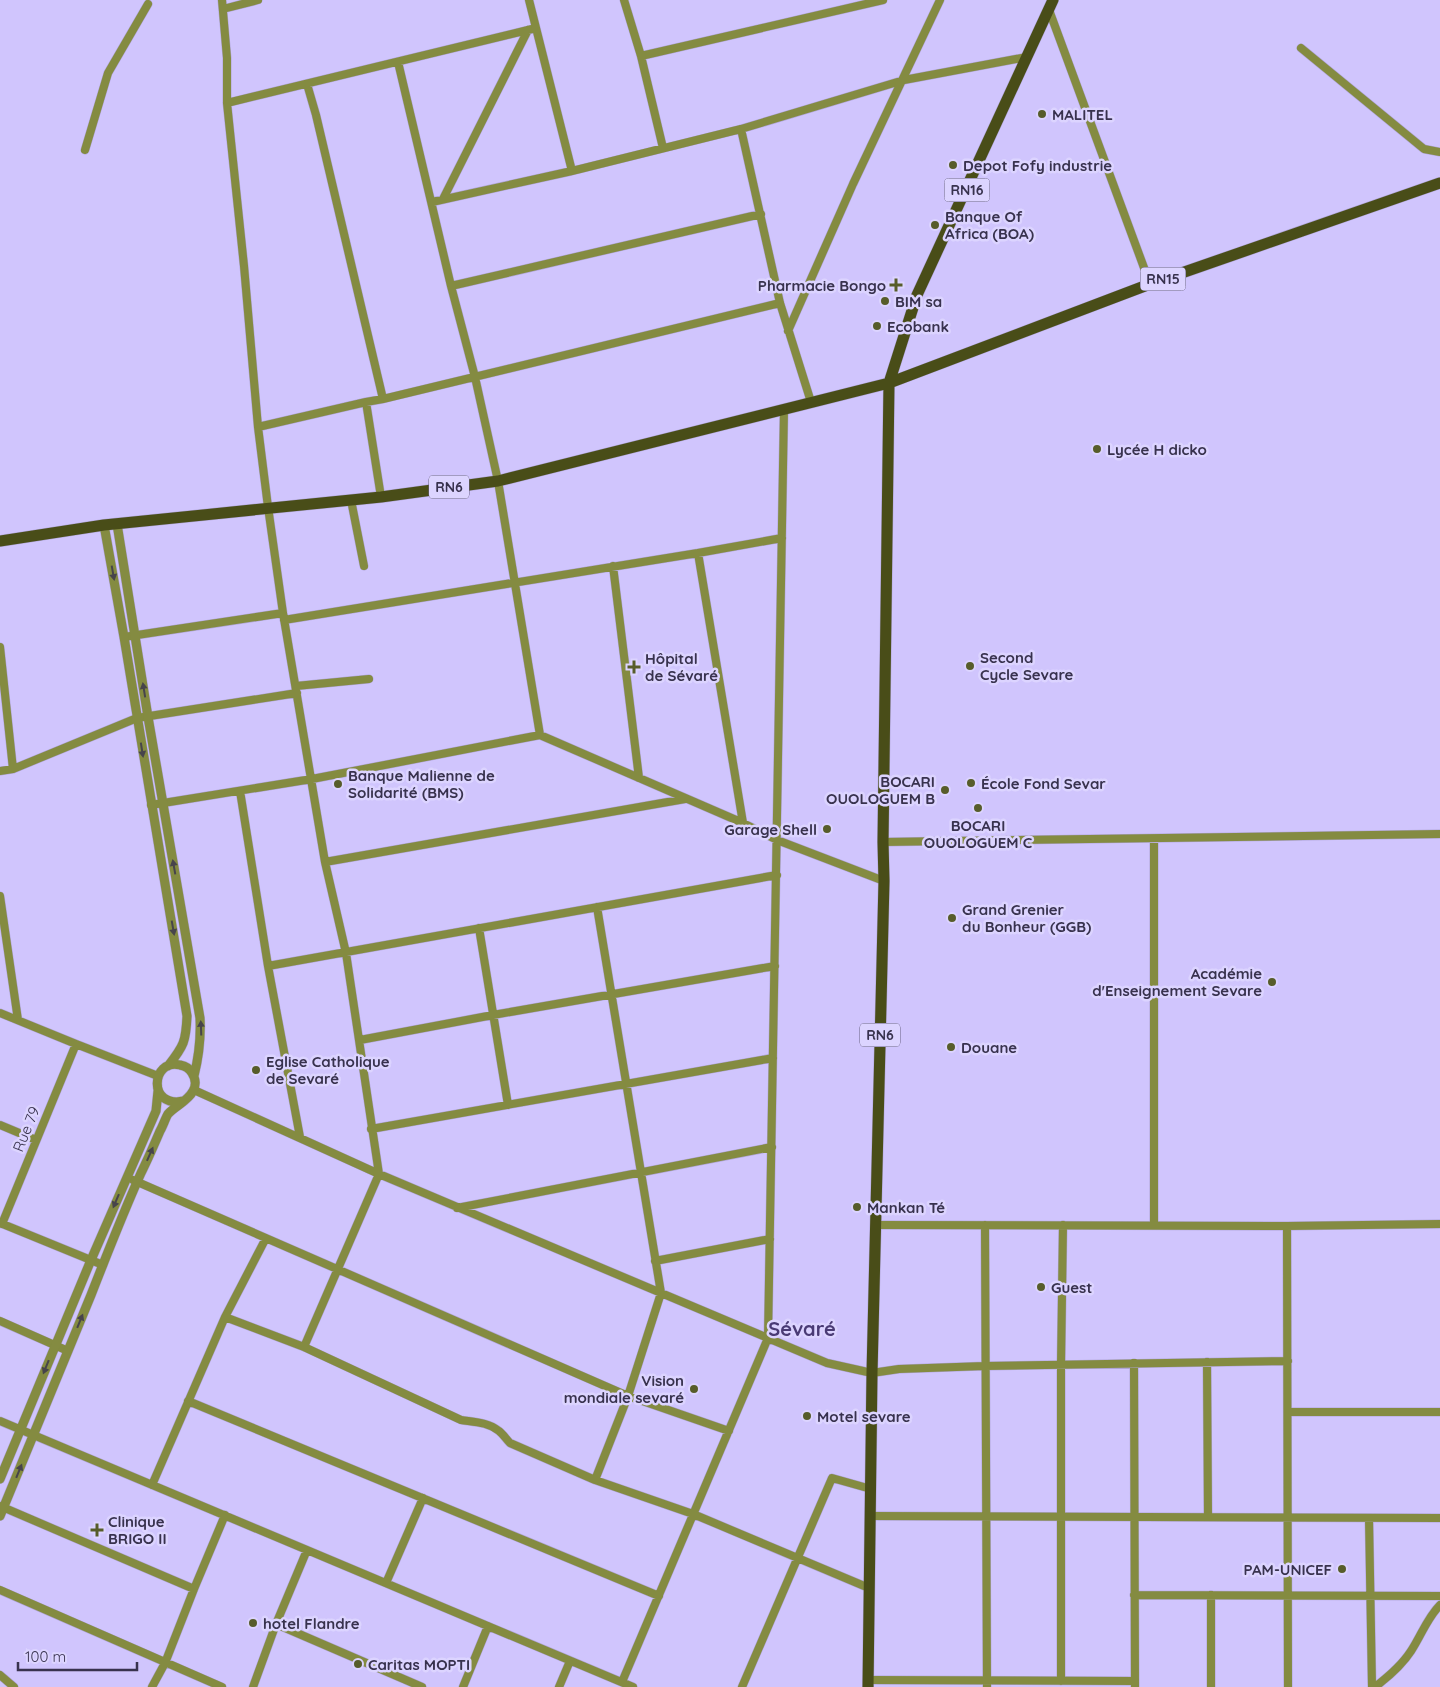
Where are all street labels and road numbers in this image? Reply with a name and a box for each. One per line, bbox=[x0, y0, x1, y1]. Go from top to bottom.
road number: RN16 bbox=[944, 178, 990, 202]
road number: RN15 bbox=[1140, 268, 1186, 290]
road number: RN6 bbox=[429, 476, 469, 498]
road number: RN6 bbox=[860, 1024, 900, 1046]
street label: Rue 79 bbox=[8, 1104, 44, 1154]

